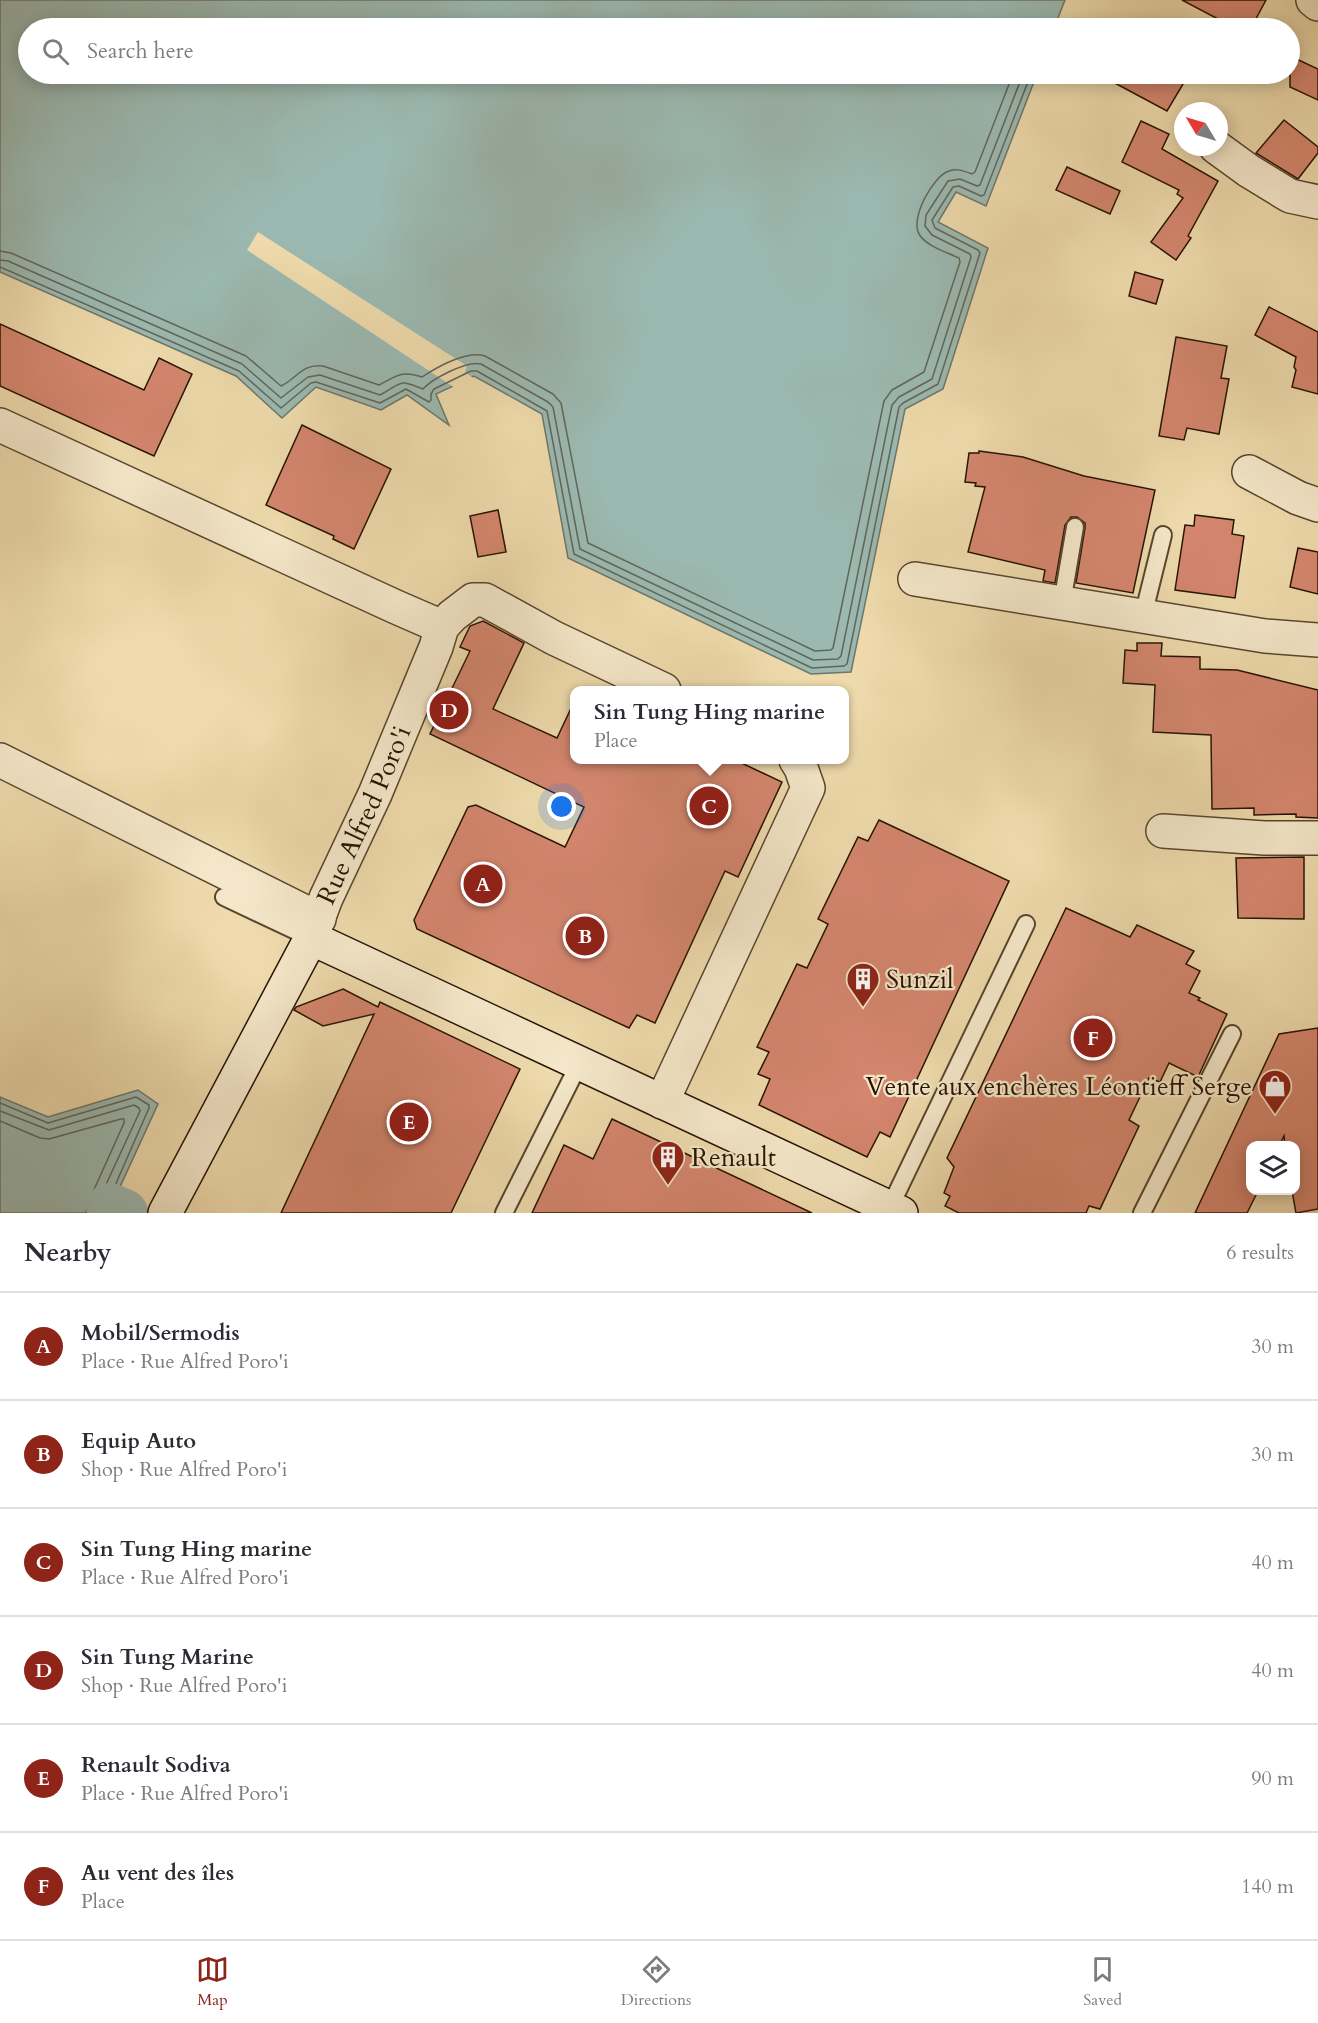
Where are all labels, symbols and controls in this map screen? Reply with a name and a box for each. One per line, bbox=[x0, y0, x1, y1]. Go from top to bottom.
search box bbox=[18, 18, 1300, 84]
icon: search bbox=[39, 35, 72, 68]
text: Search here bbox=[87, 36, 194, 66]
north arrow bbox=[1174, 102, 1228, 156]
popup bbox=[570, 686, 849, 764]
pin: D bbox=[430, 688, 468, 732]
text: Sin Tung Hing marine bbox=[594, 697, 825, 727]
street label: Rue Alfred Poro'i bbox=[308, 720, 419, 910]
text: Place bbox=[594, 727, 638, 754]
pin: C bbox=[690, 784, 728, 828]
your location bbox=[547, 792, 576, 821]
pin: A bbox=[464, 862, 502, 906]
pin: B bbox=[566, 914, 604, 958]
building icon: Sunzil bbox=[845, 961, 881, 1008]
place label: Sunzil bbox=[886, 962, 954, 997]
pin: F bbox=[1074, 1016, 1112, 1060]
shop icon: Vente aux enchères Léontieff Serge bbox=[1257, 1068, 1293, 1115]
place label: Vente aux enchères Léontieff Serge bbox=[865, 1069, 1252, 1104]
pin: E bbox=[390, 1100, 428, 1144]
building icon: Renault bbox=[650, 1139, 686, 1186]
place label: Renault bbox=[691, 1140, 776, 1175]
map controls bbox=[1246, 1141, 1300, 1195]
button: layers bbox=[1246, 1141, 1300, 1195]
text: Nearby bbox=[24, 1235, 112, 1270]
text: 6 results bbox=[1226, 1239, 1294, 1266]
text: Mobil/Sermodis bbox=[81, 1318, 240, 1348]
text: A bbox=[36, 1333, 51, 1360]
text: 30 m bbox=[1251, 1333, 1294, 1360]
text: Place · Rue Alfred Poro'i bbox=[81, 1348, 289, 1375]
text: Equip Auto bbox=[81, 1426, 196, 1456]
text: B bbox=[36, 1441, 51, 1468]
text: 30 m bbox=[1251, 1441, 1294, 1468]
text: Shop · Rue Alfred Poro'i bbox=[81, 1456, 287, 1483]
text: Sin Tung Hing marine bbox=[81, 1534, 312, 1564]
text: C bbox=[36, 1549, 51, 1576]
text: 40 m bbox=[1251, 1549, 1294, 1576]
text: Place · Rue Alfred Poro'i bbox=[81, 1564, 289, 1591]
text: Sin Tung Marine bbox=[81, 1642, 254, 1672]
text: D bbox=[35, 1657, 52, 1684]
text: 40 m bbox=[1251, 1657, 1294, 1684]
text: Shop · Rue Alfred Poro'i bbox=[81, 1672, 287, 1699]
text: Renault Sodiva bbox=[81, 1750, 231, 1780]
text: E bbox=[37, 1765, 50, 1792]
text: 90 m bbox=[1251, 1765, 1294, 1792]
text: Place · Rue Alfred Poro'i bbox=[81, 1780, 289, 1807]
text: Au vent des îles bbox=[81, 1858, 234, 1888]
text: F bbox=[38, 1873, 49, 1900]
text: 140 m bbox=[1241, 1873, 1294, 1900]
text: Place bbox=[81, 1888, 125, 1915]
tab: Map bbox=[196, 1953, 229, 2011]
tab: Directions bbox=[621, 1953, 691, 2011]
tab: Saved bbox=[1083, 1953, 1122, 2011]

